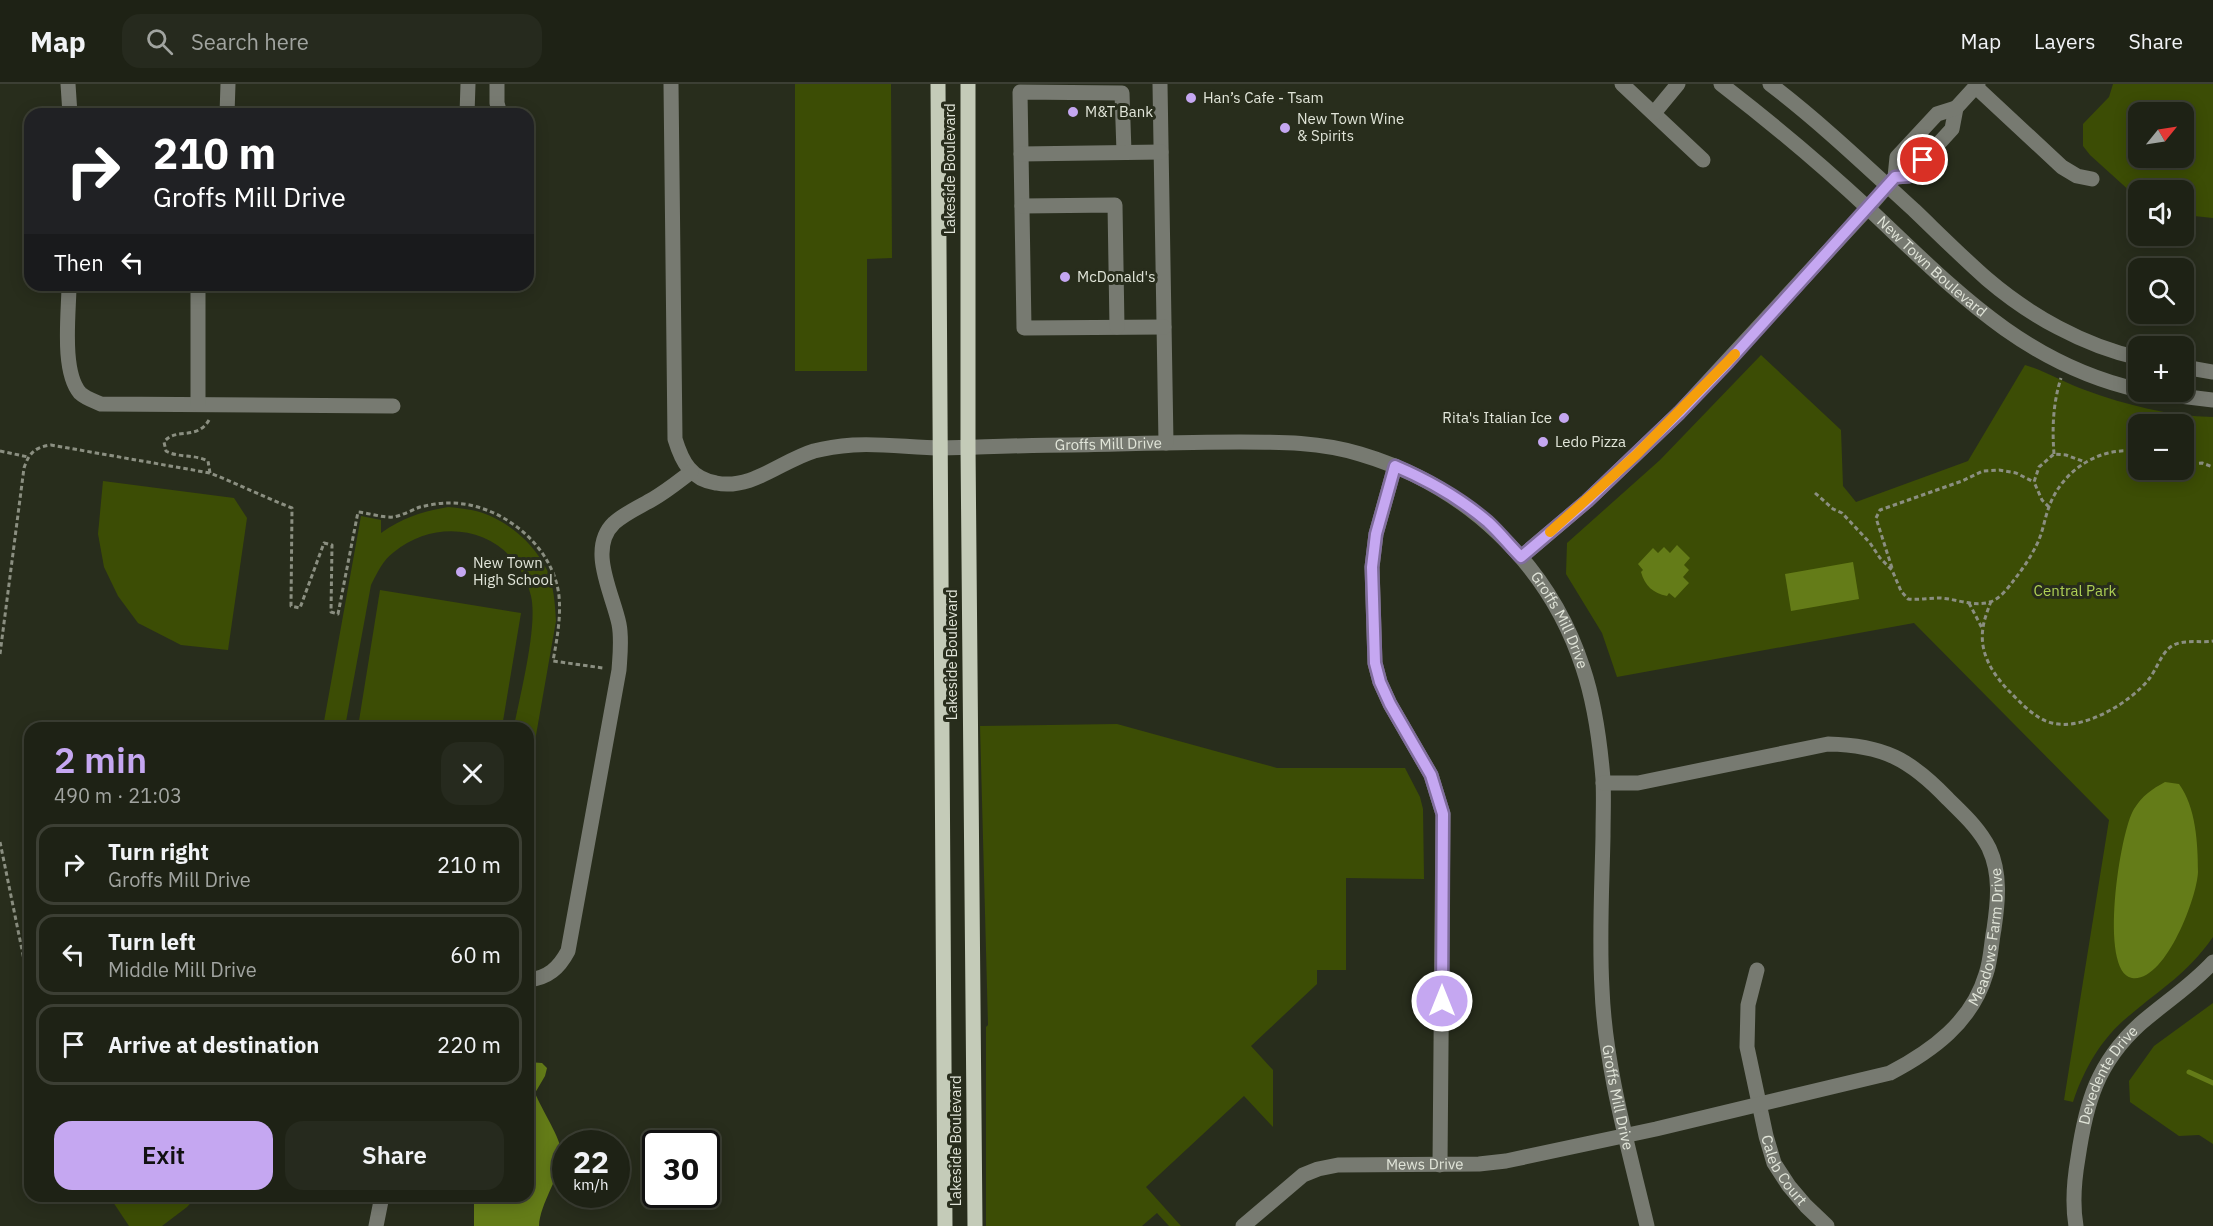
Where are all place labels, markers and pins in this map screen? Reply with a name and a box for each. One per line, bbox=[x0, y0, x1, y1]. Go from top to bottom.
place label: Han’s Cafe - Tsam bbox=[1203, 88, 1324, 107]
marker: Han’s Cafe - Tsam bbox=[1184, 91, 1198, 105]
place label: M&T Bank bbox=[1085, 102, 1153, 121]
marker: M&T Bank bbox=[1066, 105, 1080, 119]
place label: New Town Wine & Spirits bbox=[1297, 109, 1404, 145]
marker: New Town Wine & Spirits bbox=[1278, 121, 1292, 135]
pin bbox=[1897, 134, 1948, 185]
place label: McDonald's bbox=[1077, 267, 1155, 286]
marker: McDonald's bbox=[1058, 270, 1072, 284]
place label: Rita's Italian Ice bbox=[1442, 408, 1552, 427]
marker: Rita's Italian Ice bbox=[1557, 411, 1571, 425]
place label: Ledo Pizza bbox=[1555, 432, 1626, 451]
marker: Ledo Pizza bbox=[1536, 435, 1550, 449]
place label: New Town High School bbox=[473, 553, 553, 589]
marker: New Town High School bbox=[454, 565, 468, 579]

